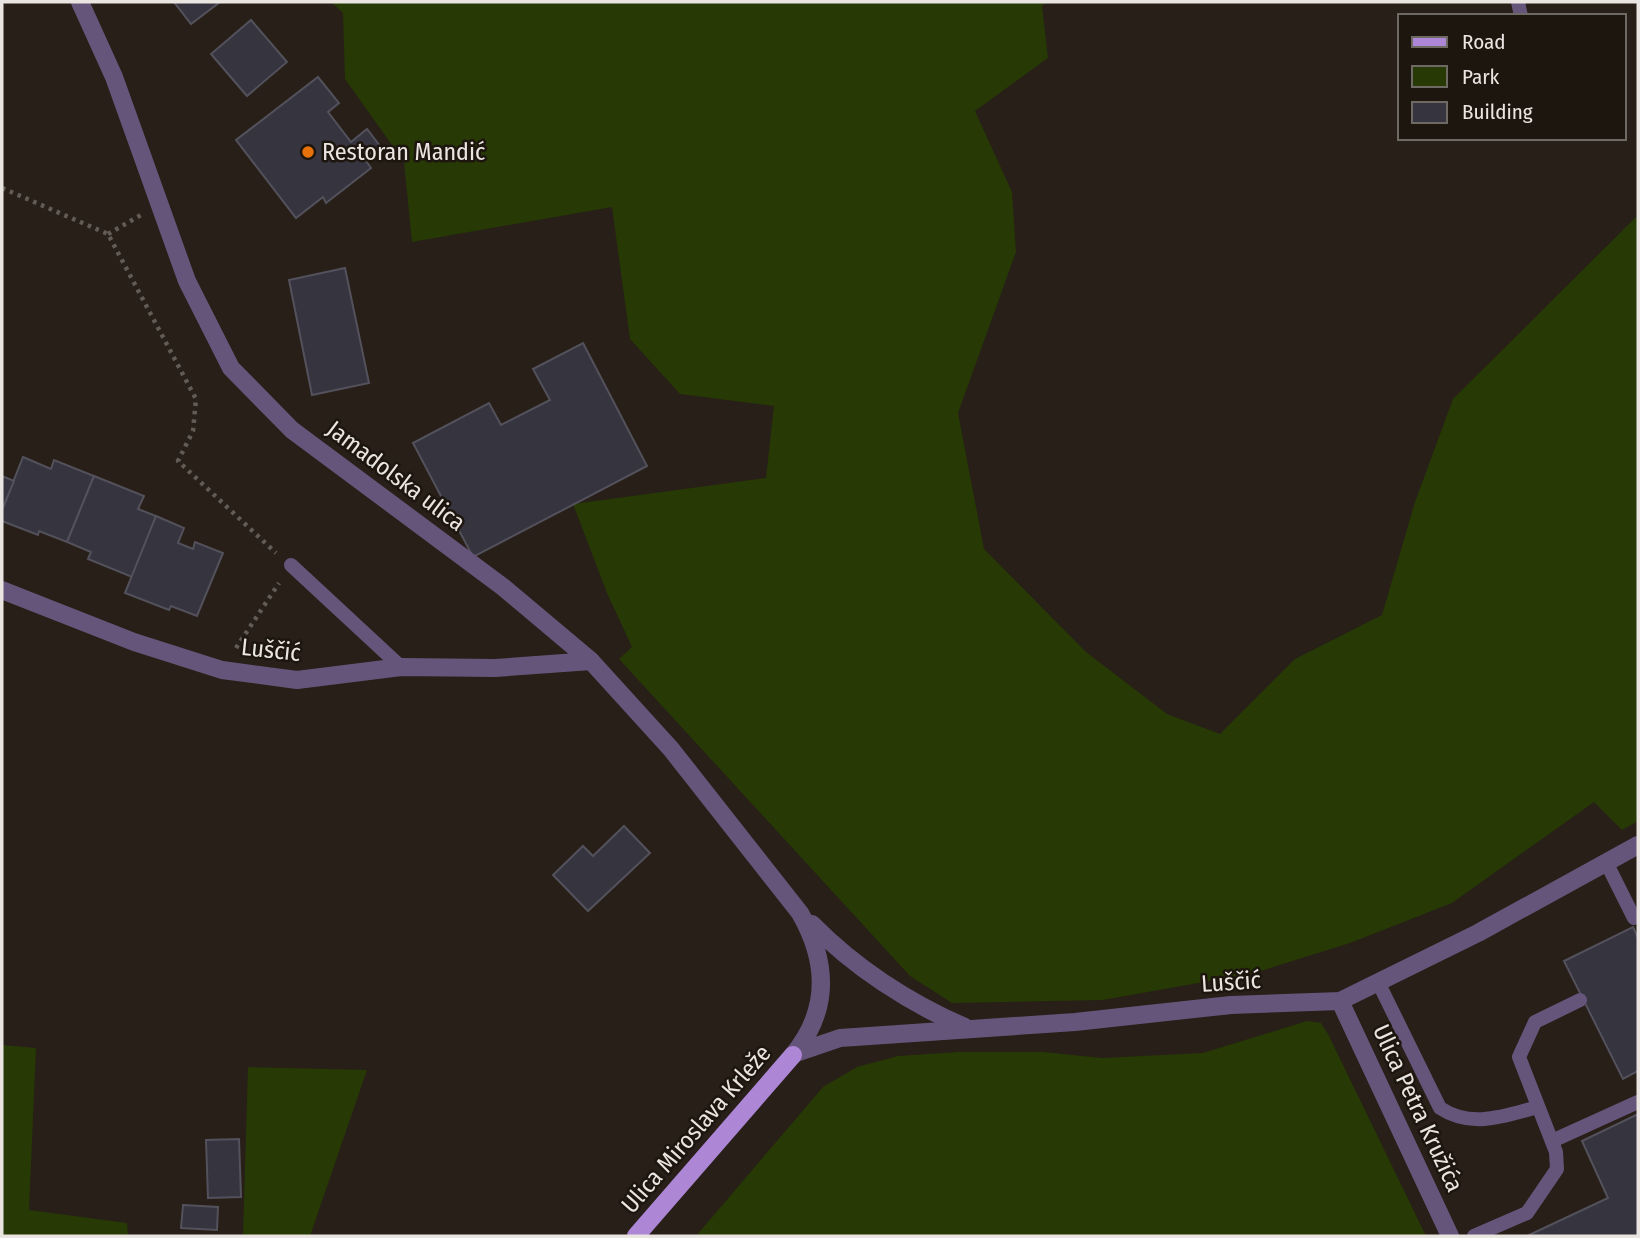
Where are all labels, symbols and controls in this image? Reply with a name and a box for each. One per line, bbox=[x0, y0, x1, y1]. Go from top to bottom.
legend bbox=[1398, 14, 1626, 140]
text: Road bbox=[1462, 29, 1506, 55]
text: Park bbox=[1462, 64, 1500, 90]
text: Building bbox=[1462, 99, 1533, 125]
place label: Restoran Mandić bbox=[322, 138, 485, 166]
marker: Restoran Mandić bbox=[300, 144, 316, 160]
street label: Jamadolska ulica bbox=[321, 415, 471, 537]
street label: Luščić bbox=[240, 633, 302, 667]
street label: Luščić bbox=[1200, 966, 1262, 998]
street label: Ulica Petra Kružića bbox=[1367, 1020, 1469, 1196]
street label: Ulica Miroslava Krleže bbox=[616, 1039, 776, 1219]

